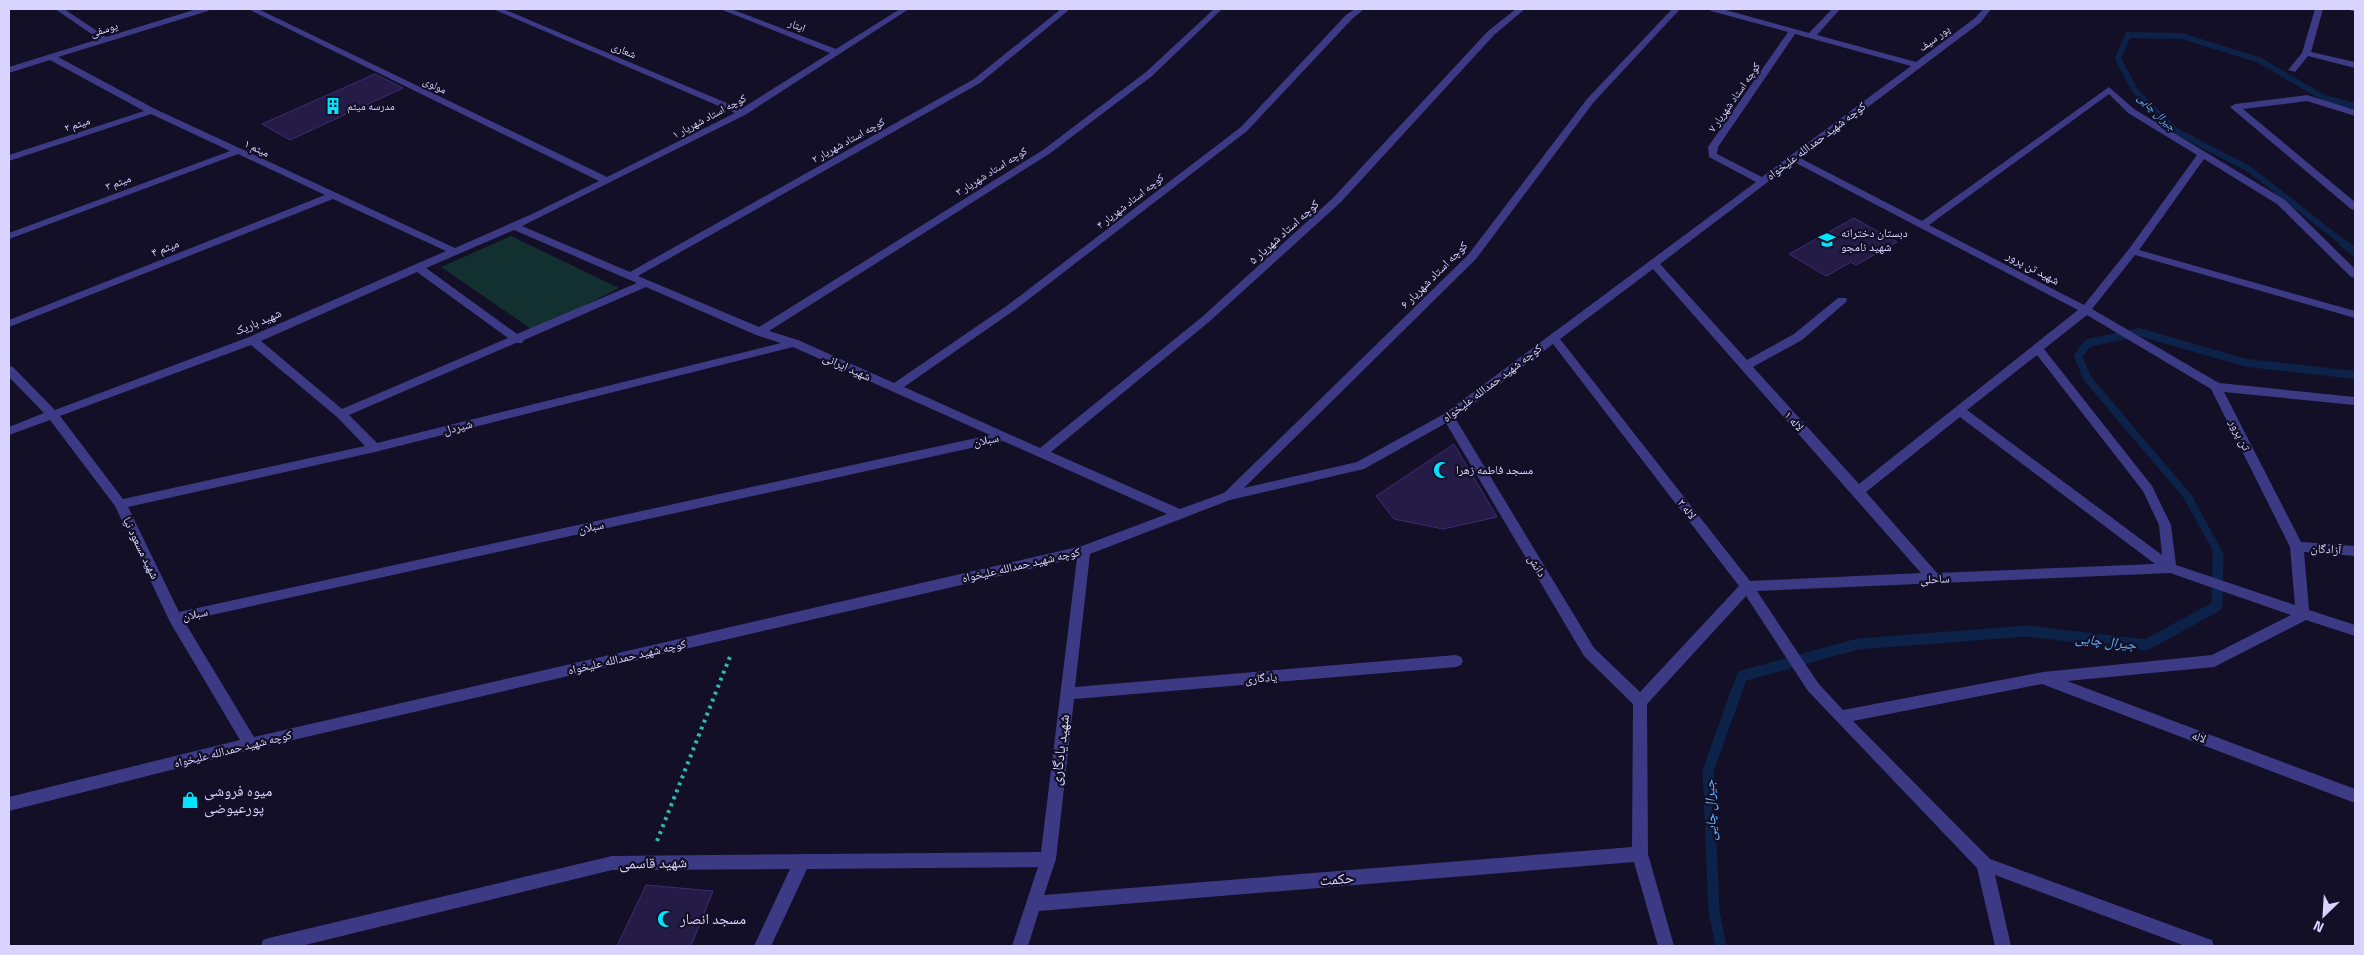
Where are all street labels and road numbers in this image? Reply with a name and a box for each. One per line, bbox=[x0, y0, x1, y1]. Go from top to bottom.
street label: ایثار bbox=[785, 14, 808, 36]
street label: یوسفی bbox=[88, 17, 120, 41]
street label: پور سیف bbox=[1915, 21, 1953, 55]
street label: شعاری bbox=[609, 38, 639, 62]
street label: کوچه استاد شهریار ۷ bbox=[1704, 59, 1764, 135]
street label: مولوی bbox=[421, 72, 449, 98]
street label: کوچه استاد شهریار ۱ bbox=[669, 90, 749, 142]
street label: کوچه شهید حمدالله علیخواه bbox=[1762, 97, 1870, 185]
street label: میثم ۲ bbox=[62, 112, 92, 136]
street label: کوچه استاد شهریار ۲ bbox=[808, 113, 888, 167]
street label: میثم ۱ bbox=[242, 135, 272, 161]
street label: کوچه استاد شهریار ۳ bbox=[952, 142, 1030, 199]
street label: کوچه استاد شهریار ۴ bbox=[1093, 169, 1167, 232]
street label: میثم ۳ bbox=[103, 170, 133, 194]
street label: کوچه استاد شهریار ۵ bbox=[1244, 195, 1323, 269]
street label: میثم ۴ bbox=[148, 233, 182, 262]
street label: کوچه استاد شهریار ۶ bbox=[1395, 236, 1472, 313]
street label: شهید تن پرور bbox=[2002, 245, 2063, 290]
street label: شهید باریک bbox=[231, 303, 284, 340]
street label: کوچه شهید حمدالله علیخواه bbox=[1438, 339, 1546, 427]
street label: شهید ایرانی bbox=[820, 347, 875, 386]
street label: لاله ۱ bbox=[1780, 406, 1809, 435]
street label: شیردل bbox=[441, 414, 474, 439]
street label: تن پرور bbox=[2224, 415, 2257, 454]
street label: سبلان bbox=[971, 428, 1001, 451]
street label: لاله ۲ bbox=[1673, 494, 1702, 523]
street label: شهید مسعود نیا bbox=[118, 513, 165, 582]
street label: سبلان bbox=[576, 515, 606, 538]
street label: آزادگان bbox=[2310, 538, 2343, 559]
street label: کوچه شهید حمدالله علیخواه bbox=[960, 542, 1082, 587]
street label: دانش bbox=[1523, 551, 1552, 581]
street label: ساحلی bbox=[1920, 568, 1950, 589]
street label: سبلان bbox=[180, 602, 210, 625]
street label: کوچه شهید حمدالله علیخواه bbox=[566, 634, 688, 679]
street label: یادگاری bbox=[1244, 667, 1278, 688]
street label: شهید یادگاری bbox=[1044, 713, 1075, 787]
street label: کوچه شهید حمدالله علیخواه bbox=[172, 725, 294, 772]
street label: لاله bbox=[2189, 725, 2209, 748]
street label: شهید قاسمی bbox=[619, 850, 687, 875]
street label: حکمت bbox=[1319, 865, 1356, 891]

